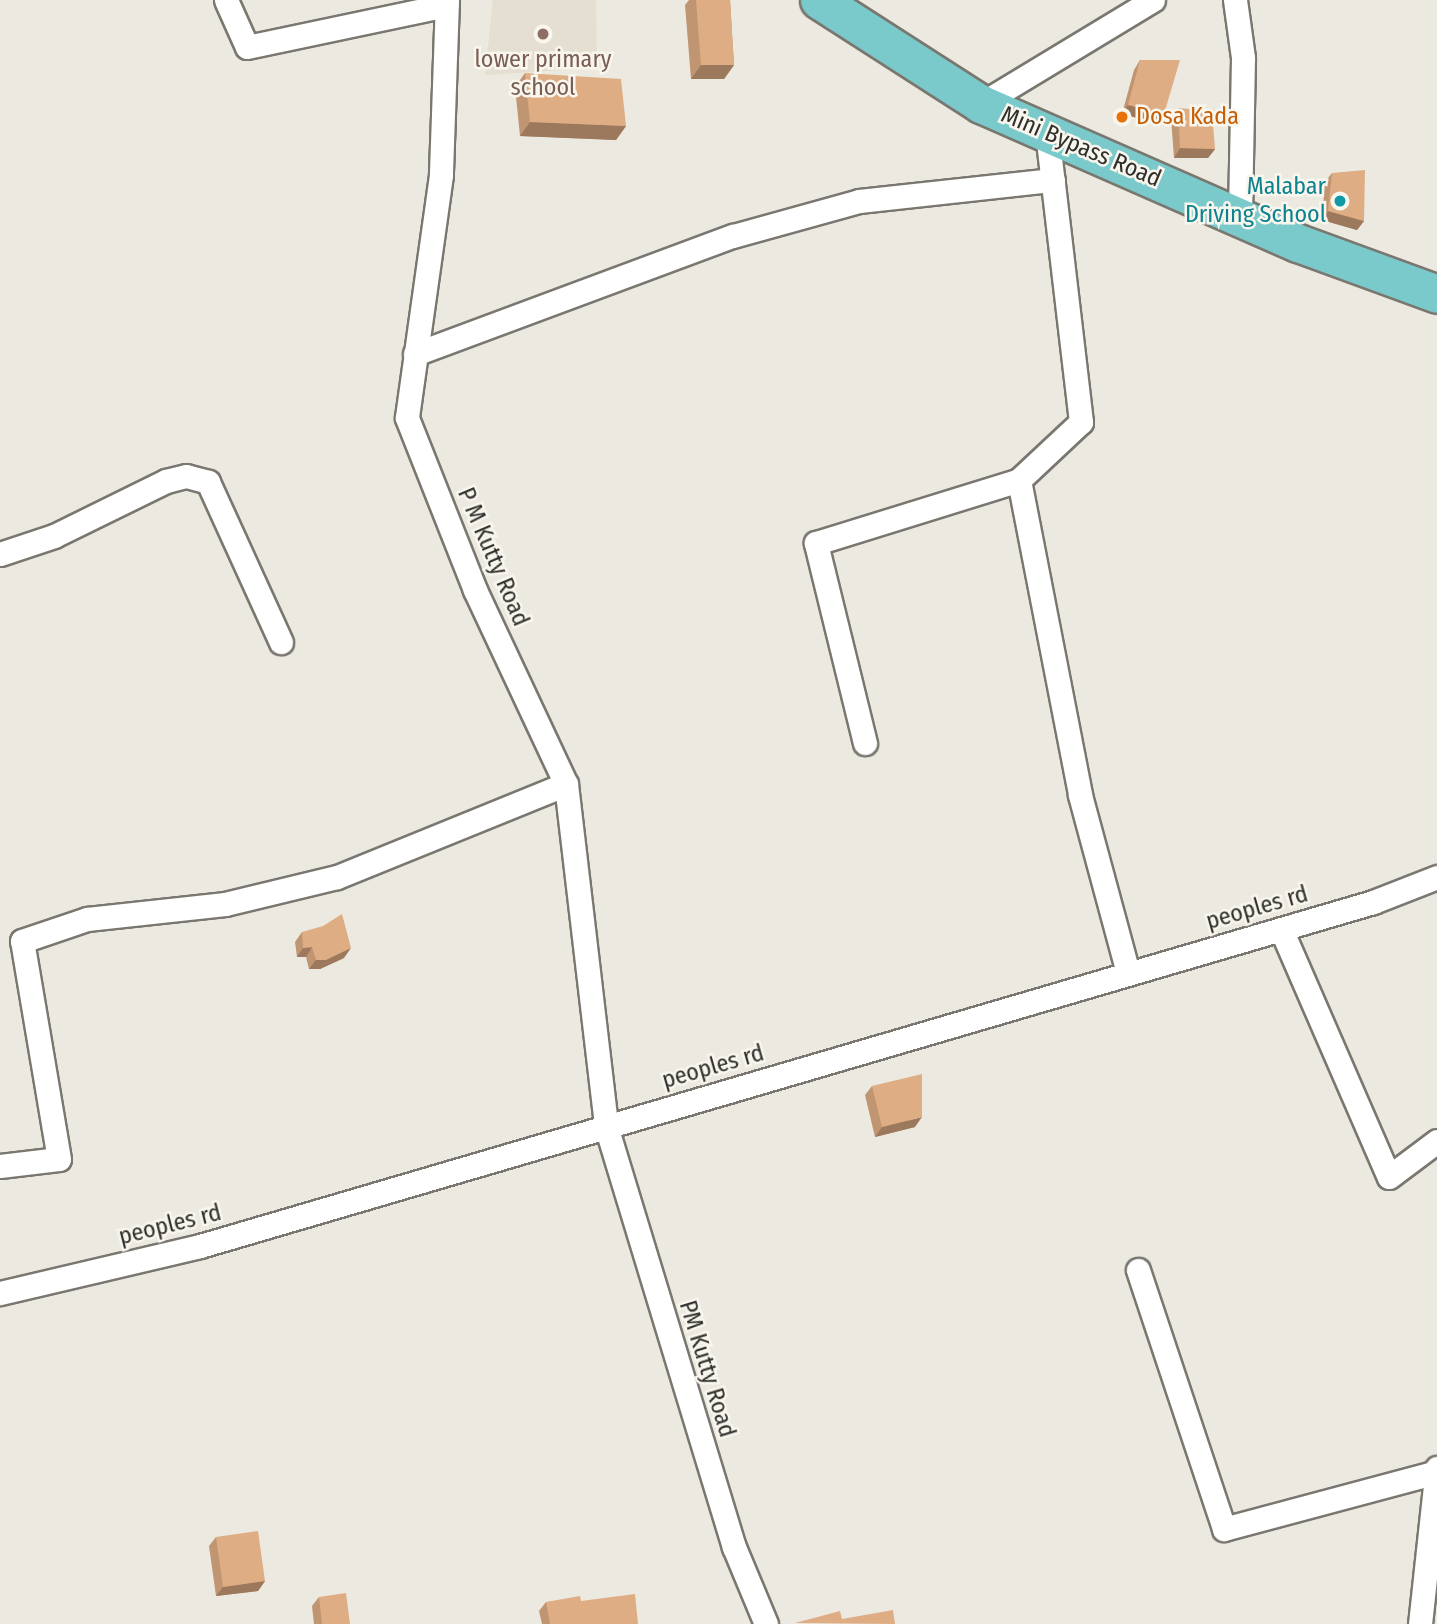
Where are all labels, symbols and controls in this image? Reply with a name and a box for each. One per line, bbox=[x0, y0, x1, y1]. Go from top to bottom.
marker: lower primary school bbox=[535, 26, 551, 42]
place label: lower primary school bbox=[475, 46, 611, 102]
street label: Mini Bypass Road bbox=[997, 100, 1165, 194]
place label: Dosa Kada bbox=[1136, 103, 1239, 131]
marker: Dosa Kada bbox=[1114, 109, 1130, 125]
place label: Malabar Driving School bbox=[1185, 173, 1326, 229]
marker: Malabar Driving School bbox=[1332, 193, 1348, 209]
street label: P M Kutty Road bbox=[451, 483, 535, 631]
street label: peoples rd bbox=[1203, 880, 1311, 936]
street label: peoples rd bbox=[659, 1039, 767, 1095]
street label: peoples rd bbox=[116, 1198, 224, 1252]
street label: PM Kutty Road bbox=[673, 1297, 741, 1441]

